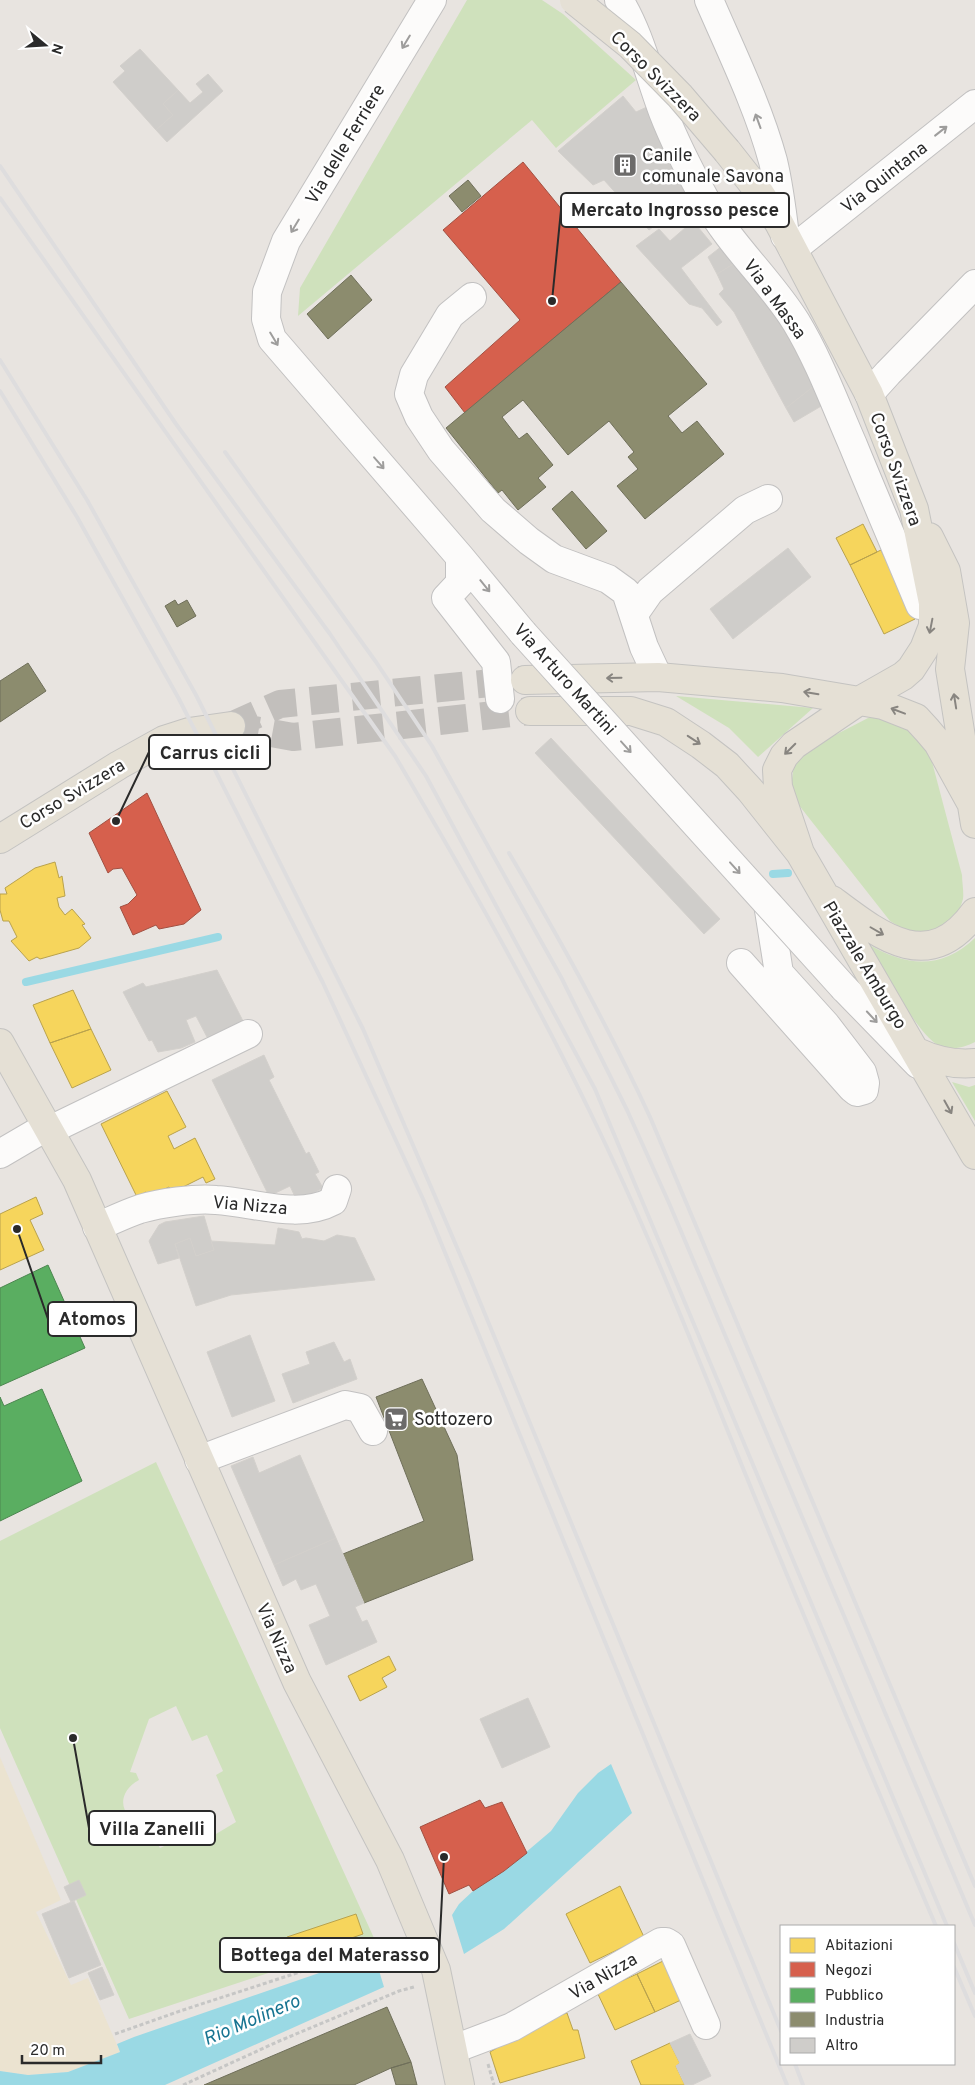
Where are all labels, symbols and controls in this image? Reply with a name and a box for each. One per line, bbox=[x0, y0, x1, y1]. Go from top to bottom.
north arrow bbox=[20, 20, 70, 70]
street label: Corso Svizzera bbox=[605, 27, 705, 127]
one-way arrow bbox=[401, 34, 411, 48]
text: N bbox=[46, 41, 66, 56]
street label: Via delle Ferriere bbox=[301, 80, 391, 209]
one-way arrow bbox=[753, 113, 763, 129]
one-way arrow bbox=[934, 126, 947, 137]
street label: Via Quintana bbox=[837, 137, 933, 219]
place label: Canile comunale Savona bbox=[642, 145, 784, 189]
building icon: Canile comunale Savona bbox=[612, 152, 638, 178]
callout: Mercato Ingrosso pesce bbox=[561, 193, 789, 227]
text: Mercato Ingrosso pesce bbox=[571, 199, 779, 223]
one-way arrow bbox=[290, 218, 300, 232]
street label: Via a Massa bbox=[737, 255, 811, 344]
one-way arrow bbox=[269, 332, 280, 346]
street label: Corso Svizzera bbox=[863, 410, 926, 529]
one-way arrow bbox=[374, 456, 385, 469]
one-way arrow bbox=[479, 580, 490, 593]
one-way arrow bbox=[926, 618, 935, 634]
street label: Via Arturo Martini bbox=[508, 619, 620, 741]
one-way arrow bbox=[606, 673, 622, 683]
one-way arrow bbox=[803, 687, 819, 697]
one-way arrow bbox=[950, 693, 960, 709]
one-way arrow bbox=[891, 706, 906, 715]
callout: Carrus cicli bbox=[149, 735, 270, 769]
one-way arrow bbox=[687, 735, 701, 745]
one-way arrow bbox=[620, 741, 632, 754]
text: Carrus cicli bbox=[160, 742, 260, 766]
one-way arrow bbox=[784, 743, 797, 755]
street label: Corso Svizzera bbox=[16, 755, 130, 836]
one-way arrow bbox=[729, 861, 741, 874]
street label: Piazzale Amburgo bbox=[816, 898, 911, 1034]
one-way arrow bbox=[869, 926, 884, 936]
one-way arrow bbox=[866, 1011, 878, 1024]
one-way arrow bbox=[944, 1099, 954, 1114]
street label: Via Nizza bbox=[212, 1192, 288, 1221]
callout: Atomos bbox=[48, 1302, 136, 1336]
text: Atomos bbox=[58, 1308, 126, 1332]
supermarket icon: Sottozero bbox=[383, 1406, 409, 1432]
place label: Sottozero bbox=[414, 1409, 493, 1432]
street label: Via Nizza bbox=[250, 1600, 301, 1678]
callout: Villa Zanelli bbox=[89, 1811, 215, 1845]
text: Villa Zanelli bbox=[99, 1818, 205, 1842]
legend bbox=[780, 1925, 955, 2065]
text: Abitazioni bbox=[825, 1937, 893, 1956]
callout: Bottega del Materasso bbox=[220, 1938, 439, 1972]
text: Bottega del Materasso bbox=[230, 1944, 430, 1968]
street label: Via Nizza bbox=[566, 1949, 642, 2006]
text: Negozi bbox=[825, 1962, 872, 1981]
text: Pubblico bbox=[825, 1987, 883, 2006]
water label: Rio Molinero bbox=[200, 1989, 304, 2052]
text: Industria bbox=[825, 2012, 884, 2031]
scale bar bbox=[22, 2032, 101, 2064]
text: Altro bbox=[825, 2037, 858, 2056]
text: 20 m bbox=[30, 2042, 65, 2061]

